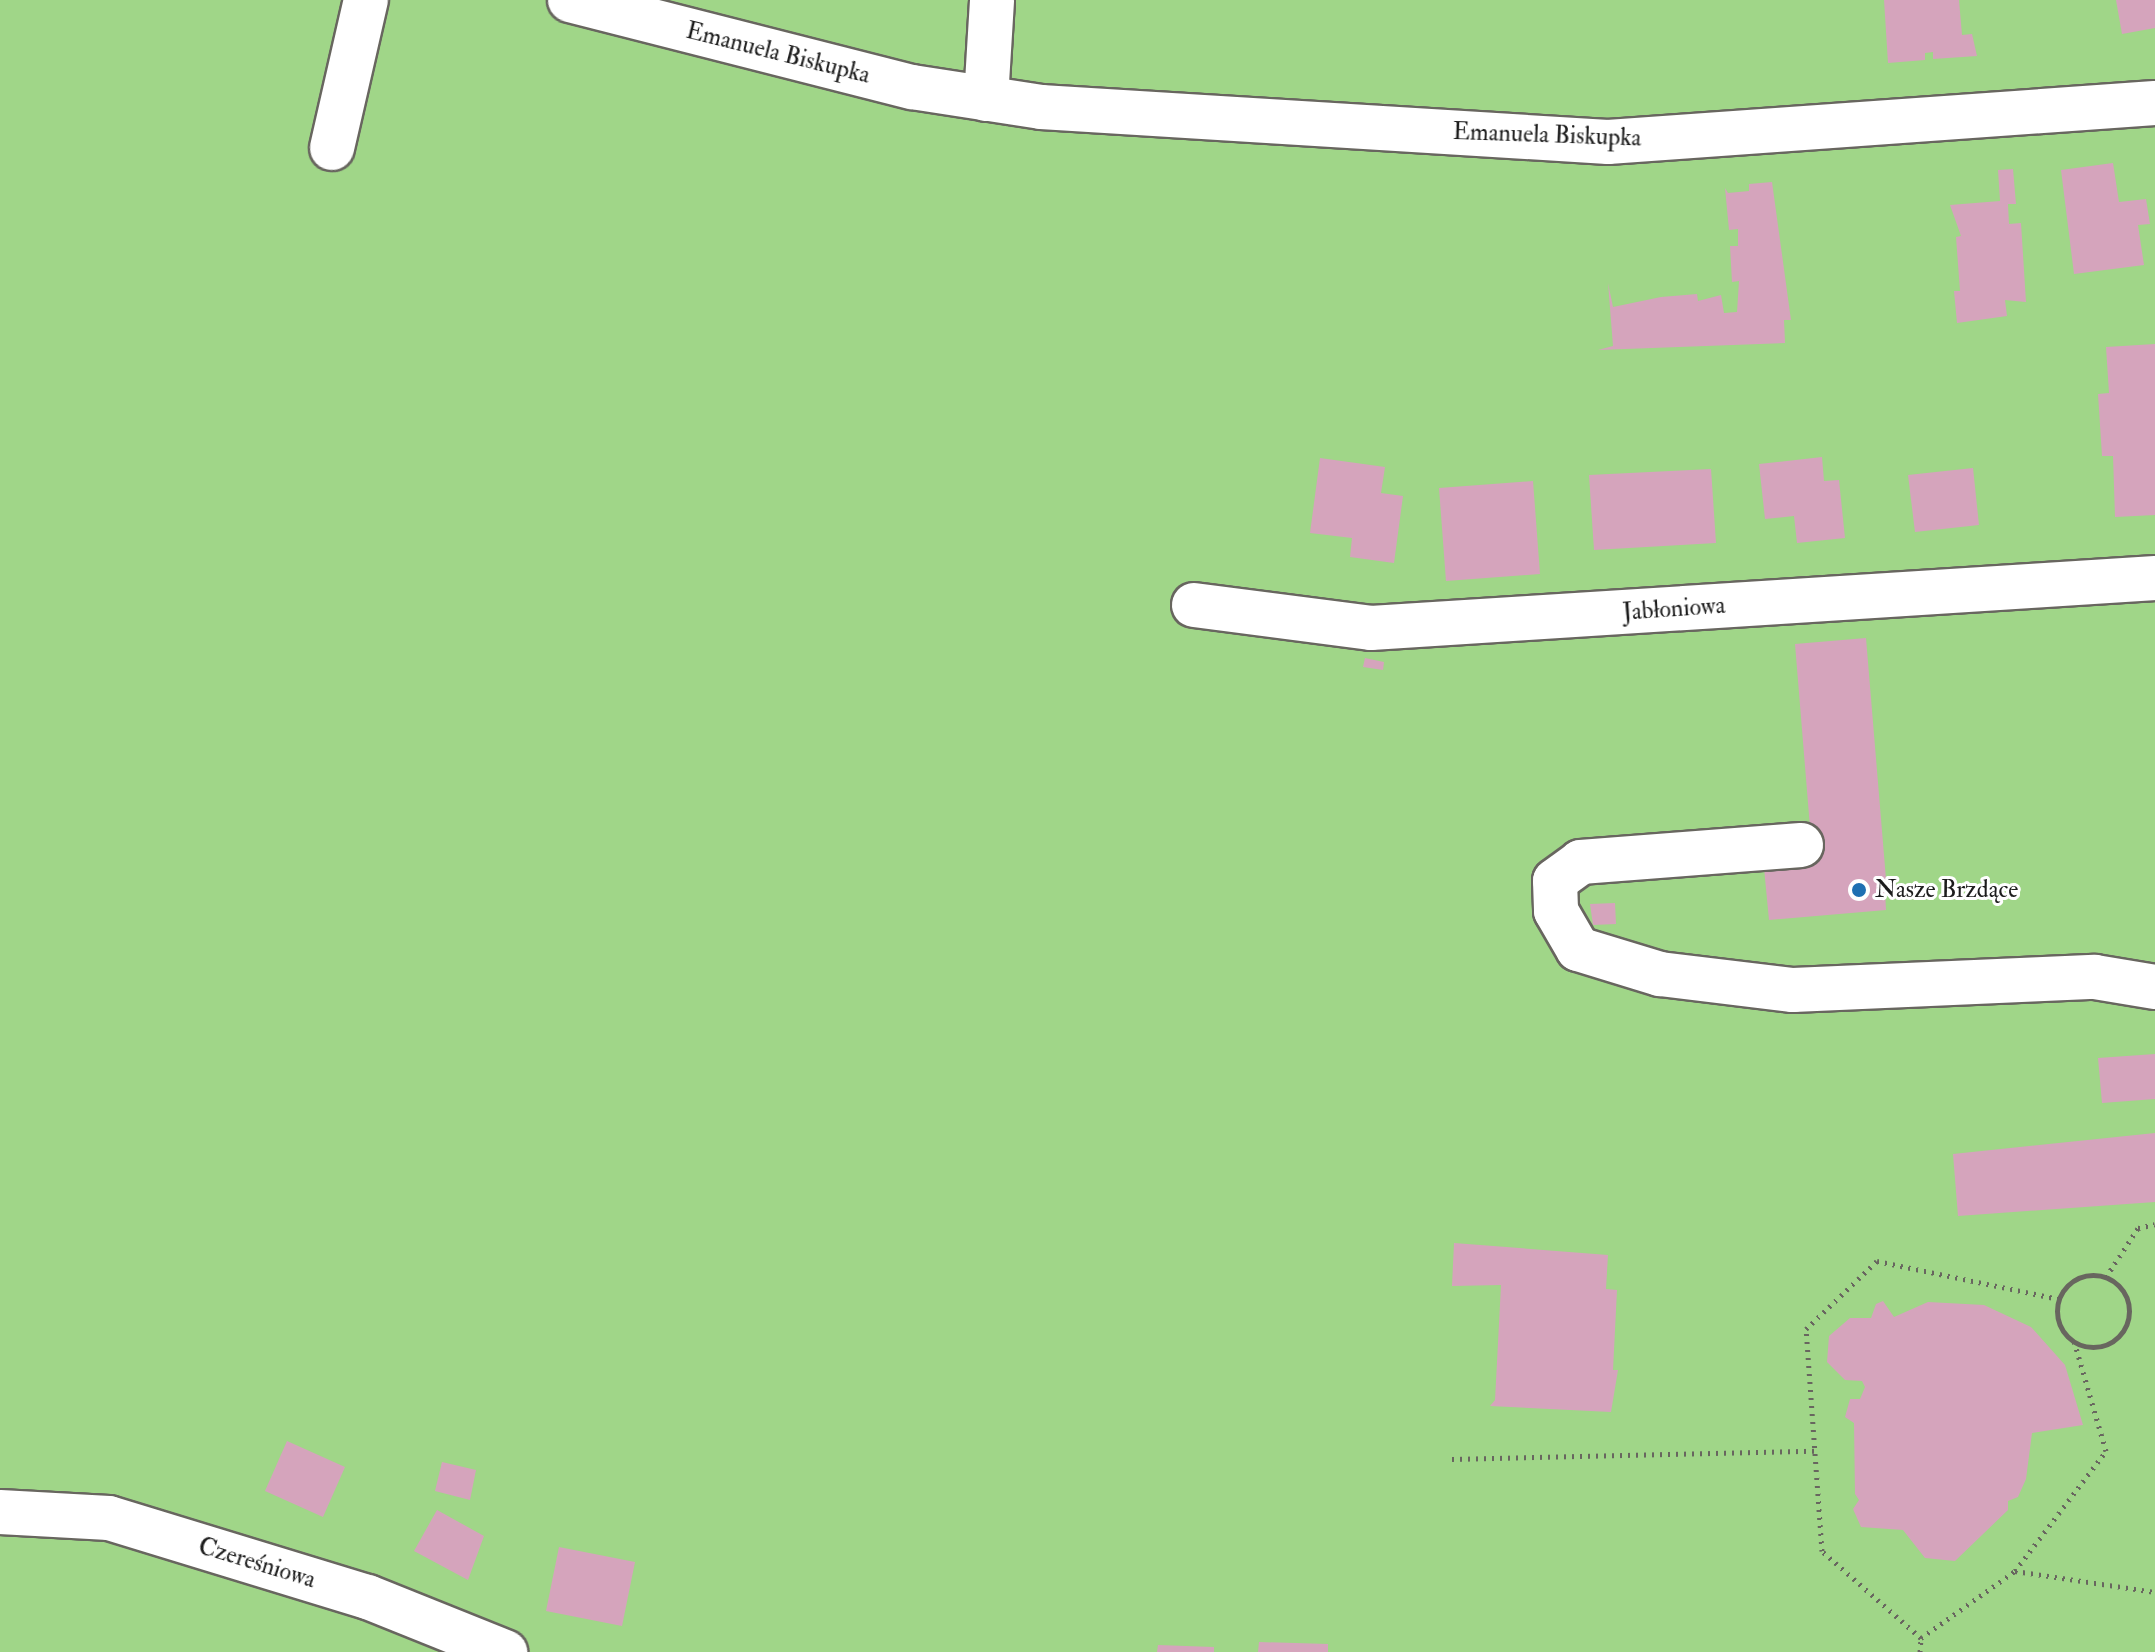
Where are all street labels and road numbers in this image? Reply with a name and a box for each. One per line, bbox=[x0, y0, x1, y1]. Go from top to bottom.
street label: Emanuela Biskupka bbox=[683, 16, 873, 90]
street label: Emanuela Biskupka bbox=[1452, 117, 1642, 153]
street label: Jabłoniowa bbox=[1622, 591, 1726, 627]
street label: Czereśniowa bbox=[195, 1532, 319, 1594]

